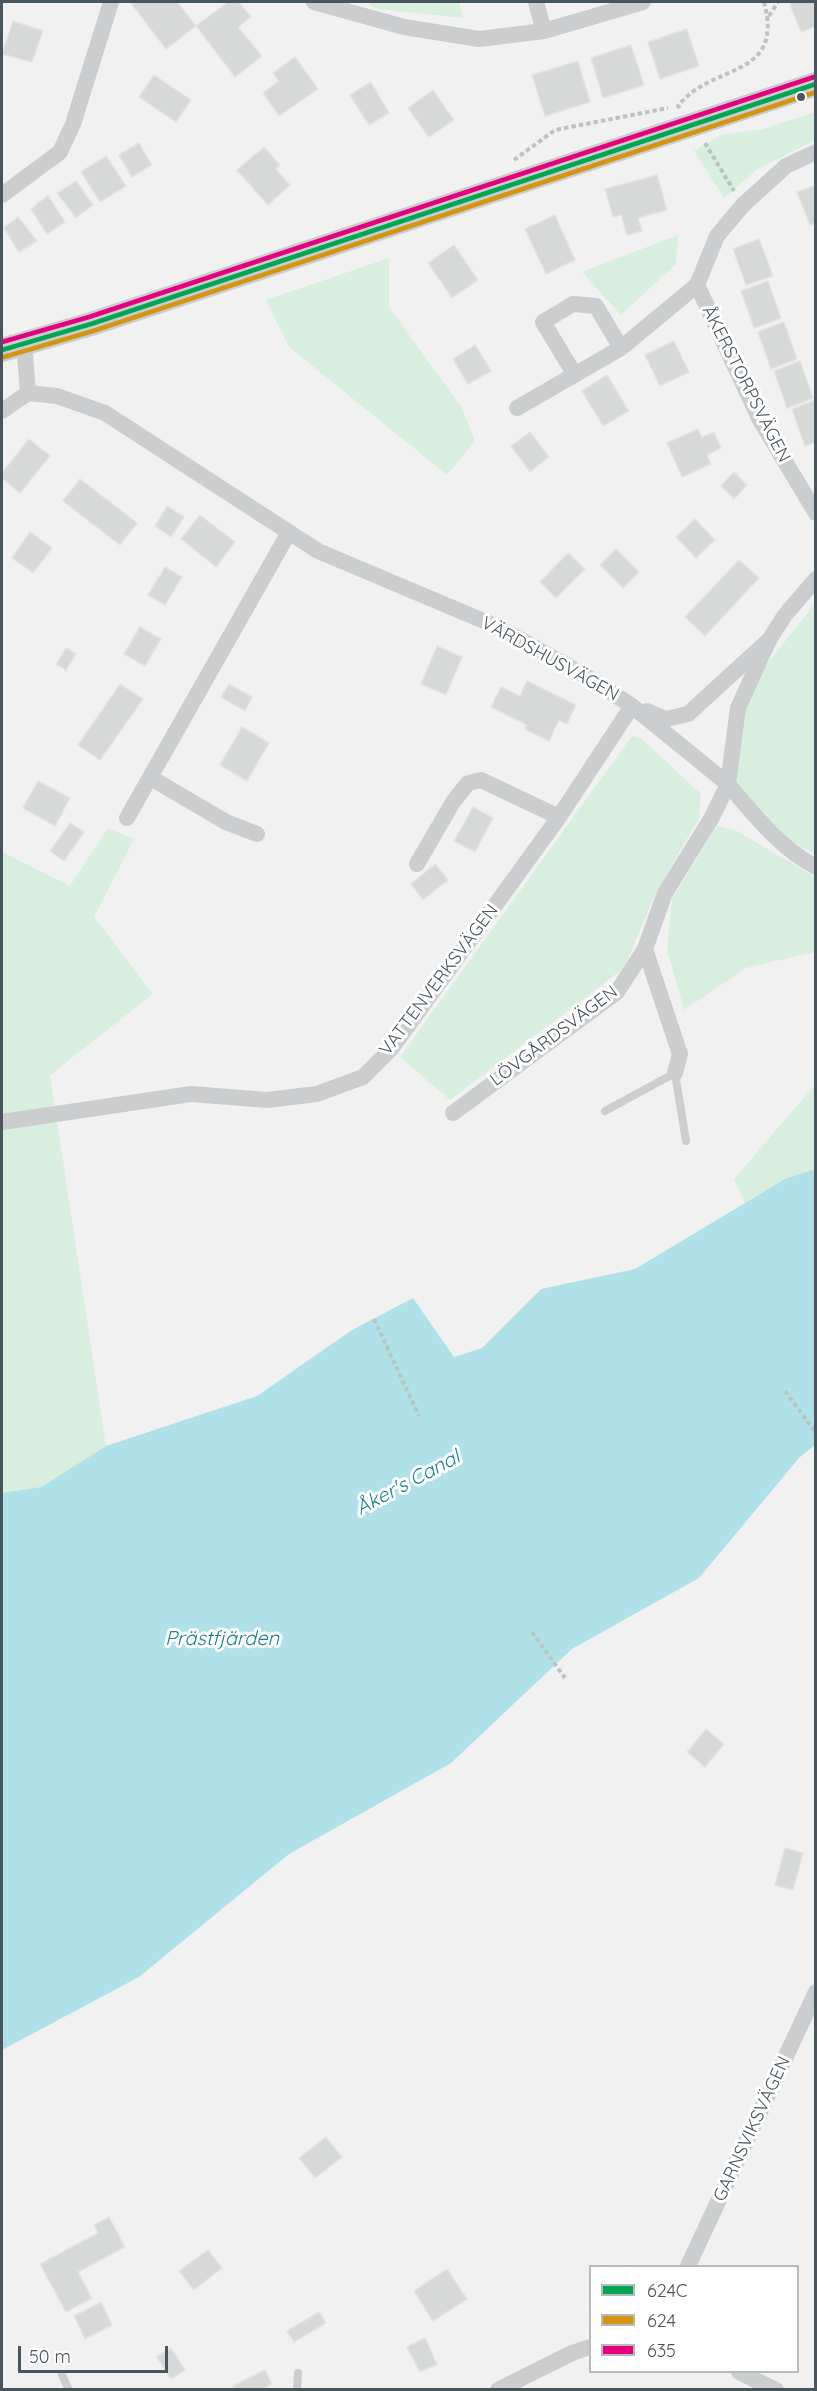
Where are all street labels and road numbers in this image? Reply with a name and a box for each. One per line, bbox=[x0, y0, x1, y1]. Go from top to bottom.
street label: ÅKERSTORPSVÄGEN bbox=[697, 302, 795, 466]
street label: VÄRDSHUSVÄGEN bbox=[477, 612, 623, 706]
street label: VATTENVERKSVÄGEN bbox=[375, 900, 503, 1060]
street label: LÖVGÅRDSVÄGEN bbox=[486, 981, 622, 1091]
street label: GARNSVIKSVÄGEN bbox=[709, 2053, 795, 2205]

